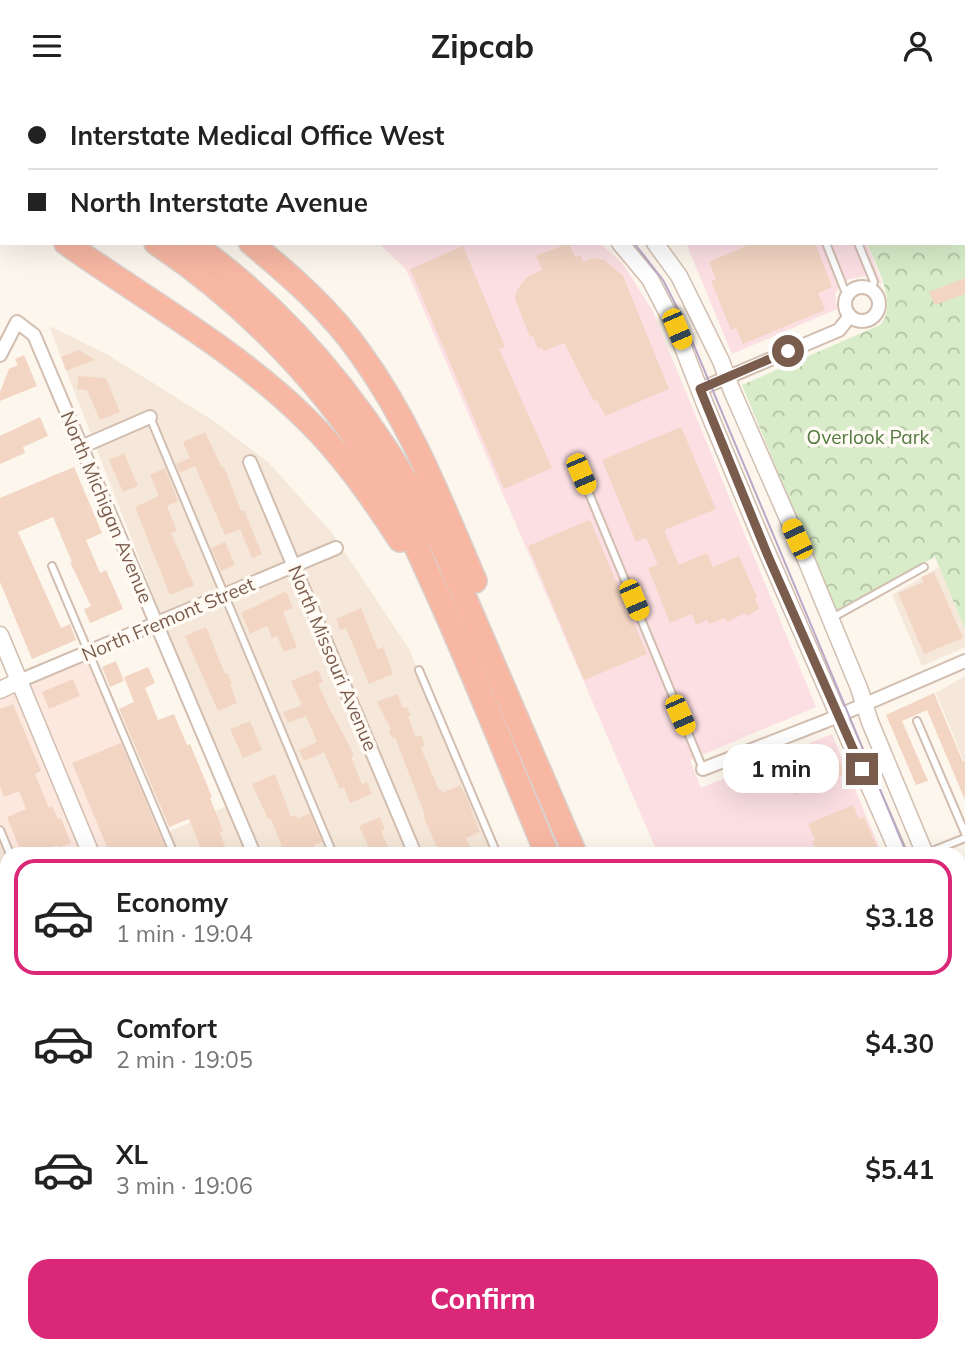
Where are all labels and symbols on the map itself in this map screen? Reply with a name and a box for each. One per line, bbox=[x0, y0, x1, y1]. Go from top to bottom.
car bbox=[660, 306, 695, 352]
route start bbox=[772, 335, 804, 367]
street label: North Michigan Avenue bbox=[56, 407, 158, 607]
park label: Overlook Park bbox=[807, 425, 930, 449]
car bbox=[564, 451, 599, 497]
car bbox=[779, 516, 816, 562]
street label: North Missouri Avenue bbox=[283, 562, 383, 754]
street label: North Fremont Street bbox=[78, 572, 258, 666]
car bbox=[617, 577, 652, 623]
car bbox=[662, 692, 699, 738]
callout: 1 min bbox=[722, 745, 838, 793]
route end bbox=[846, 753, 878, 785]

